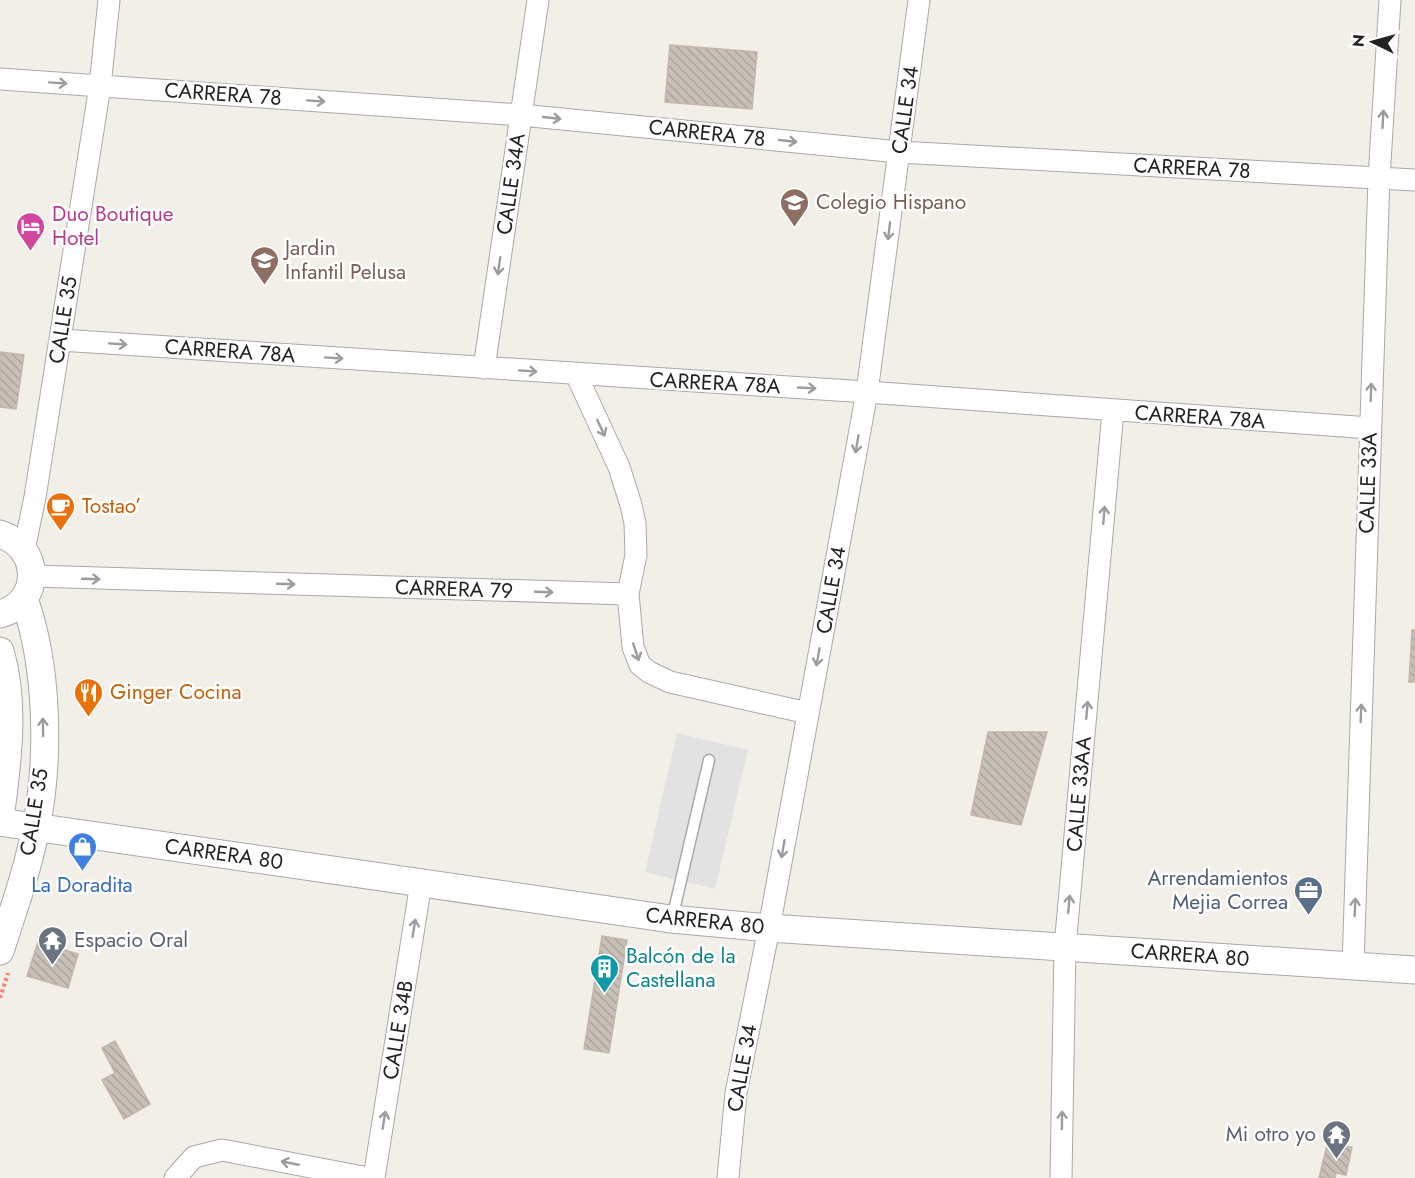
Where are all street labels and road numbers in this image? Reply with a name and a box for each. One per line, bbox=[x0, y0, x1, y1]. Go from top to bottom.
street label: CALLE 34 bbox=[884, 64, 926, 156]
street label: CARRERA 78 bbox=[163, 75, 283, 113]
street label: CARRERA 78 bbox=[647, 112, 767, 154]
street label: CALLE 34A bbox=[489, 131, 533, 237]
street label: CARRERA 78 bbox=[1133, 150, 1251, 186]
street label: CALLE 35 bbox=[41, 274, 85, 366]
street label: CARRERA 78A bbox=[164, 331, 296, 371]
street label: CARRERA 78A bbox=[649, 365, 781, 401]
street label: CARRERA 78A bbox=[1134, 397, 1266, 437]
street label: CALLE 33A bbox=[1351, 432, 1385, 534]
street label: CALLE 34 bbox=[809, 544, 853, 636]
street label: CARRERA 79 bbox=[394, 572, 514, 606]
street label: CALLE 33AA bbox=[1059, 735, 1099, 853]
street label: CALLE 35 bbox=[12, 766, 56, 858]
street label: CARRERA 80 bbox=[163, 831, 285, 877]
street label: CARRERA 80 bbox=[644, 900, 766, 942]
street label: CARRERA 80 bbox=[1130, 936, 1250, 974]
street label: CALLE 34B bbox=[375, 978, 421, 1082]
street label: CALLE 34 bbox=[720, 1022, 764, 1114]

